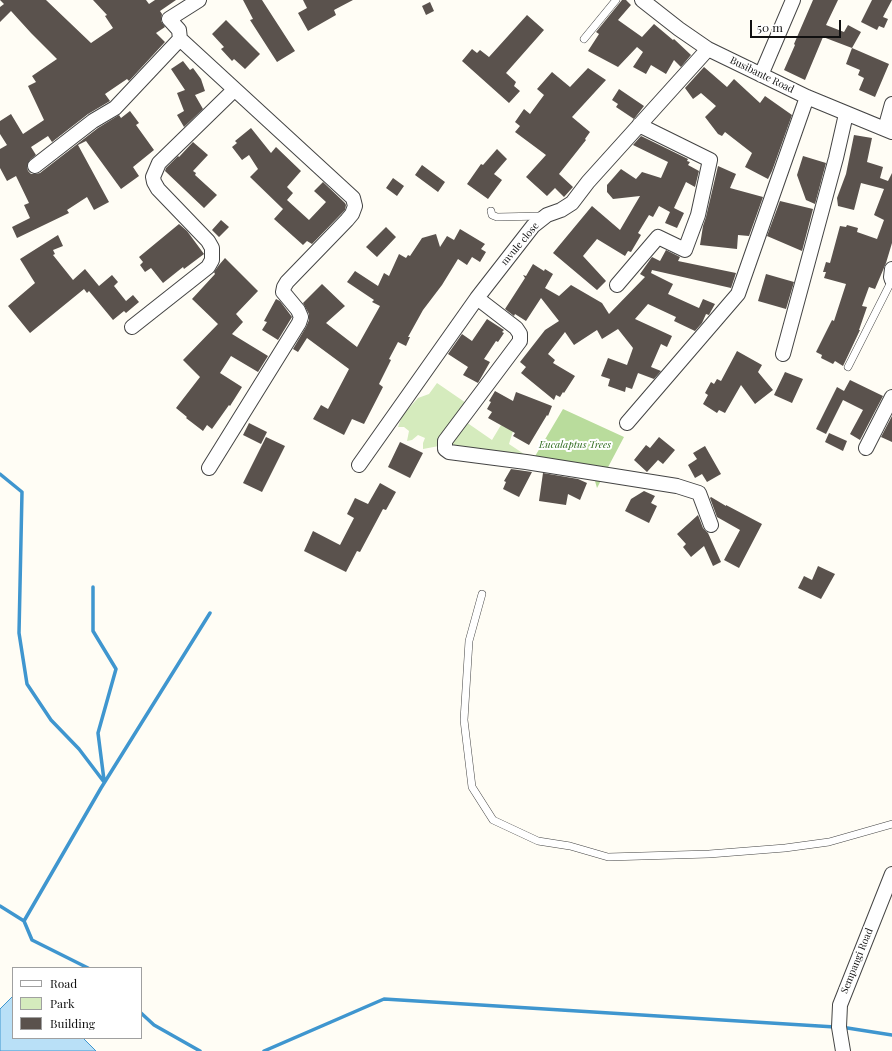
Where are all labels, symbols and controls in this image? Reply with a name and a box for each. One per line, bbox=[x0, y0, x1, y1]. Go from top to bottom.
scale bar bbox=[752, 12, 843, 38]
text: 50 m bbox=[757, 19, 783, 35]
street label: Busibante Road bbox=[728, 54, 796, 96]
street label: mvule close bbox=[499, 220, 541, 268]
park label: Eucalaptus Trees bbox=[539, 439, 611, 451]
street label: Sempangi Road bbox=[838, 927, 876, 995]
legend bbox=[12, 967, 142, 1039]
text: Road bbox=[50, 975, 77, 991]
text: Park bbox=[50, 995, 75, 1011]
text: Building bbox=[50, 1015, 95, 1031]

